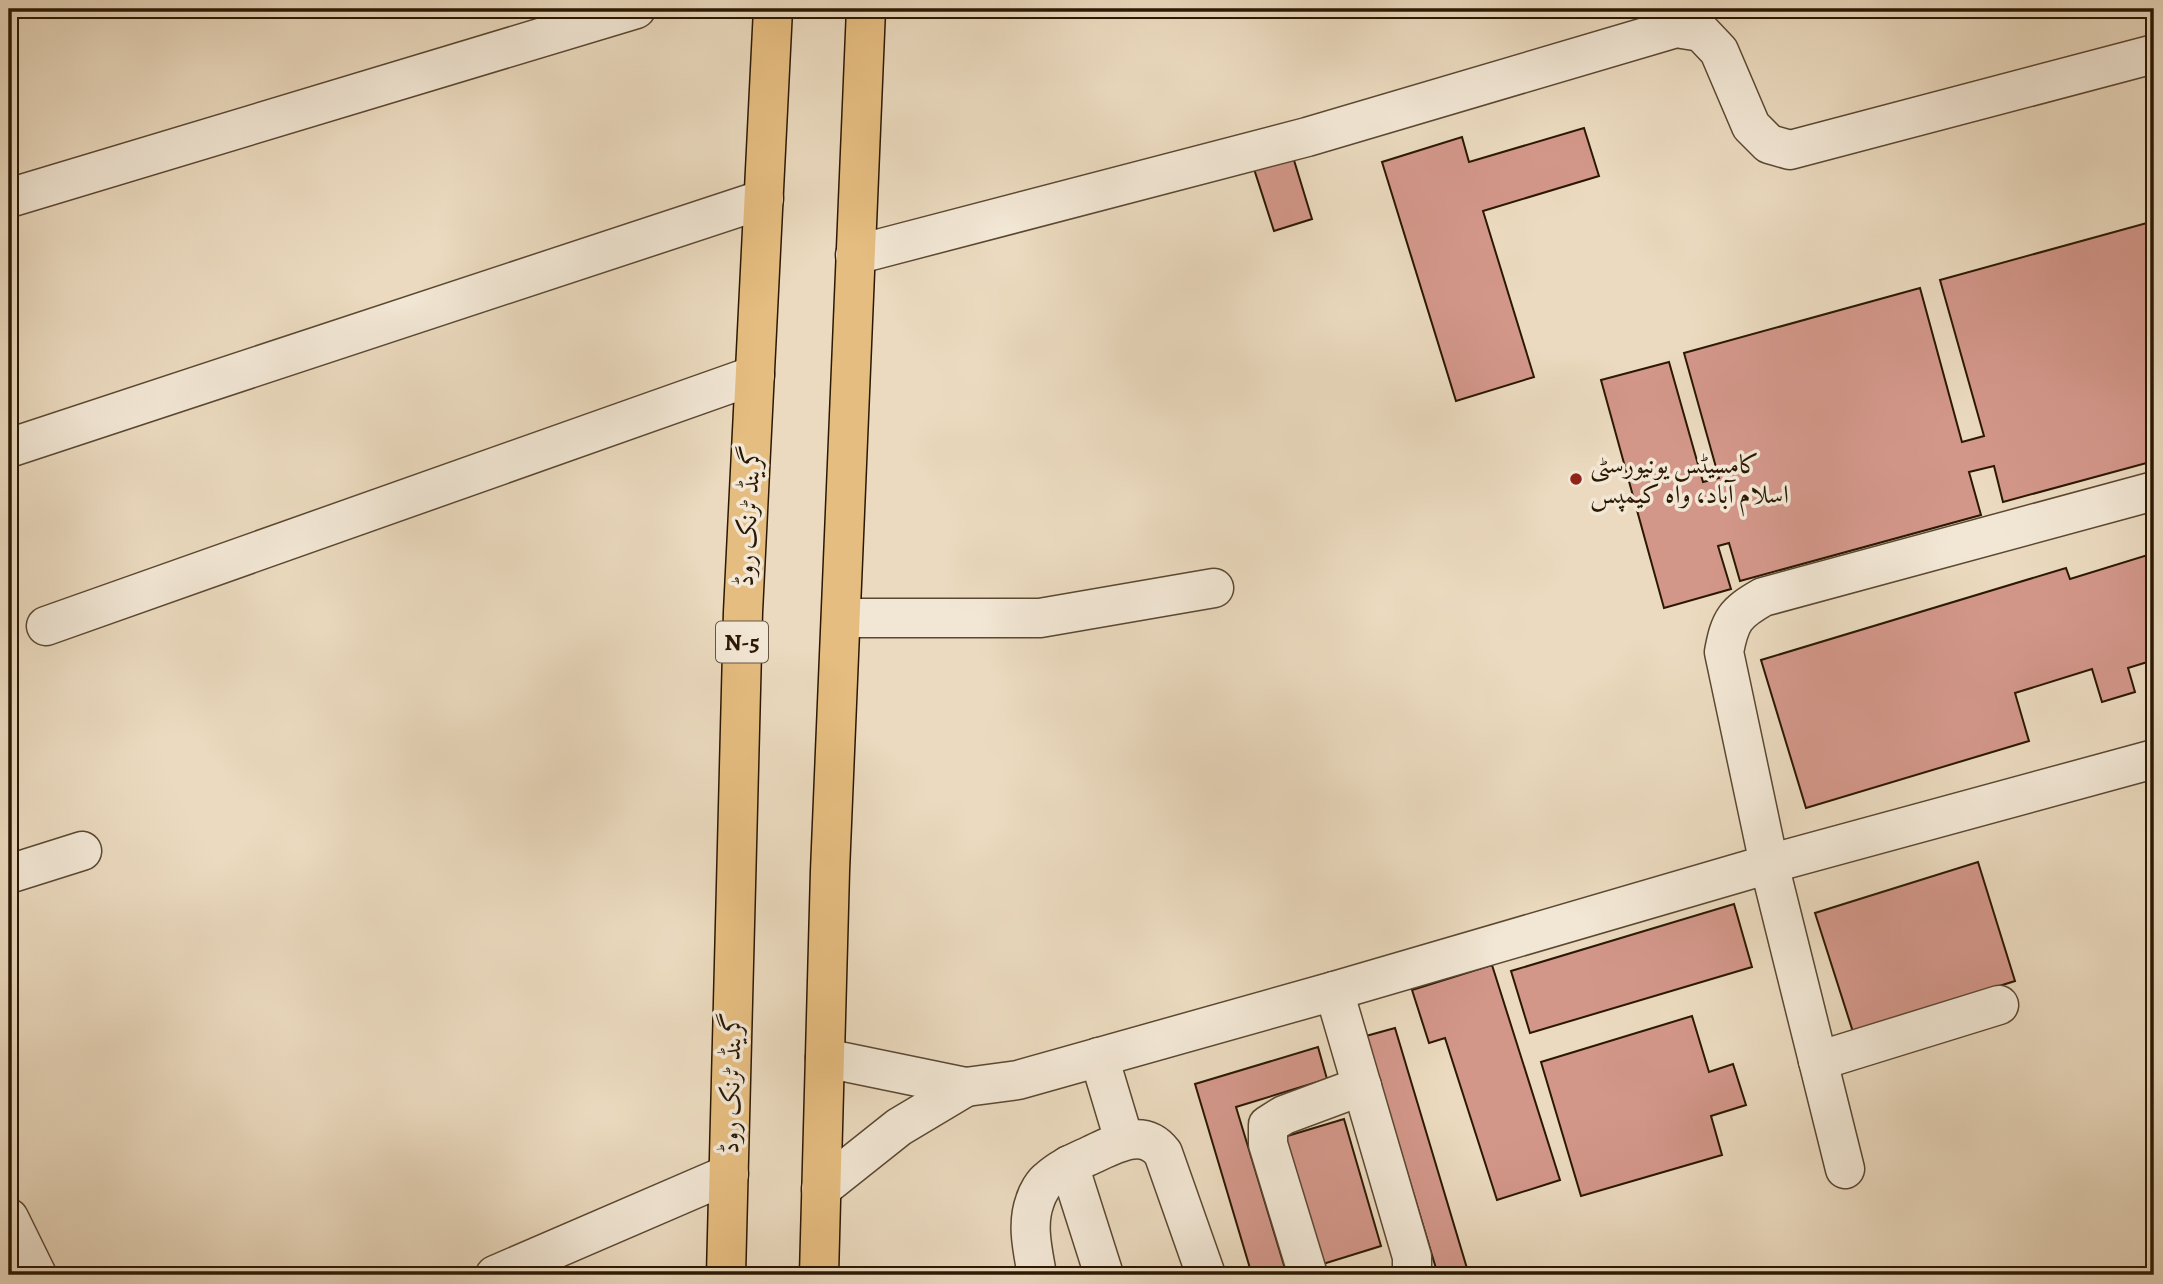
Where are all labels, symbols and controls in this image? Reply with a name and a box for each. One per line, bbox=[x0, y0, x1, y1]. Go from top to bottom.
street label: گرینڈ ٹرنک روڈ bbox=[727, 444, 769, 588]
place label: کامسیٹس یونیورسٹی اسلام آباد، واہ کیمپس bbox=[1590, 447, 1789, 517]
marker: کامسیٹس یونیورسٹی اسلام آباد، واہ کیمپس bbox=[1568, 471, 1584, 487]
road number: N-5 bbox=[716, 622, 768, 662]
street label: گرینڈ ٹرنک روڈ bbox=[712, 1012, 750, 1154]

